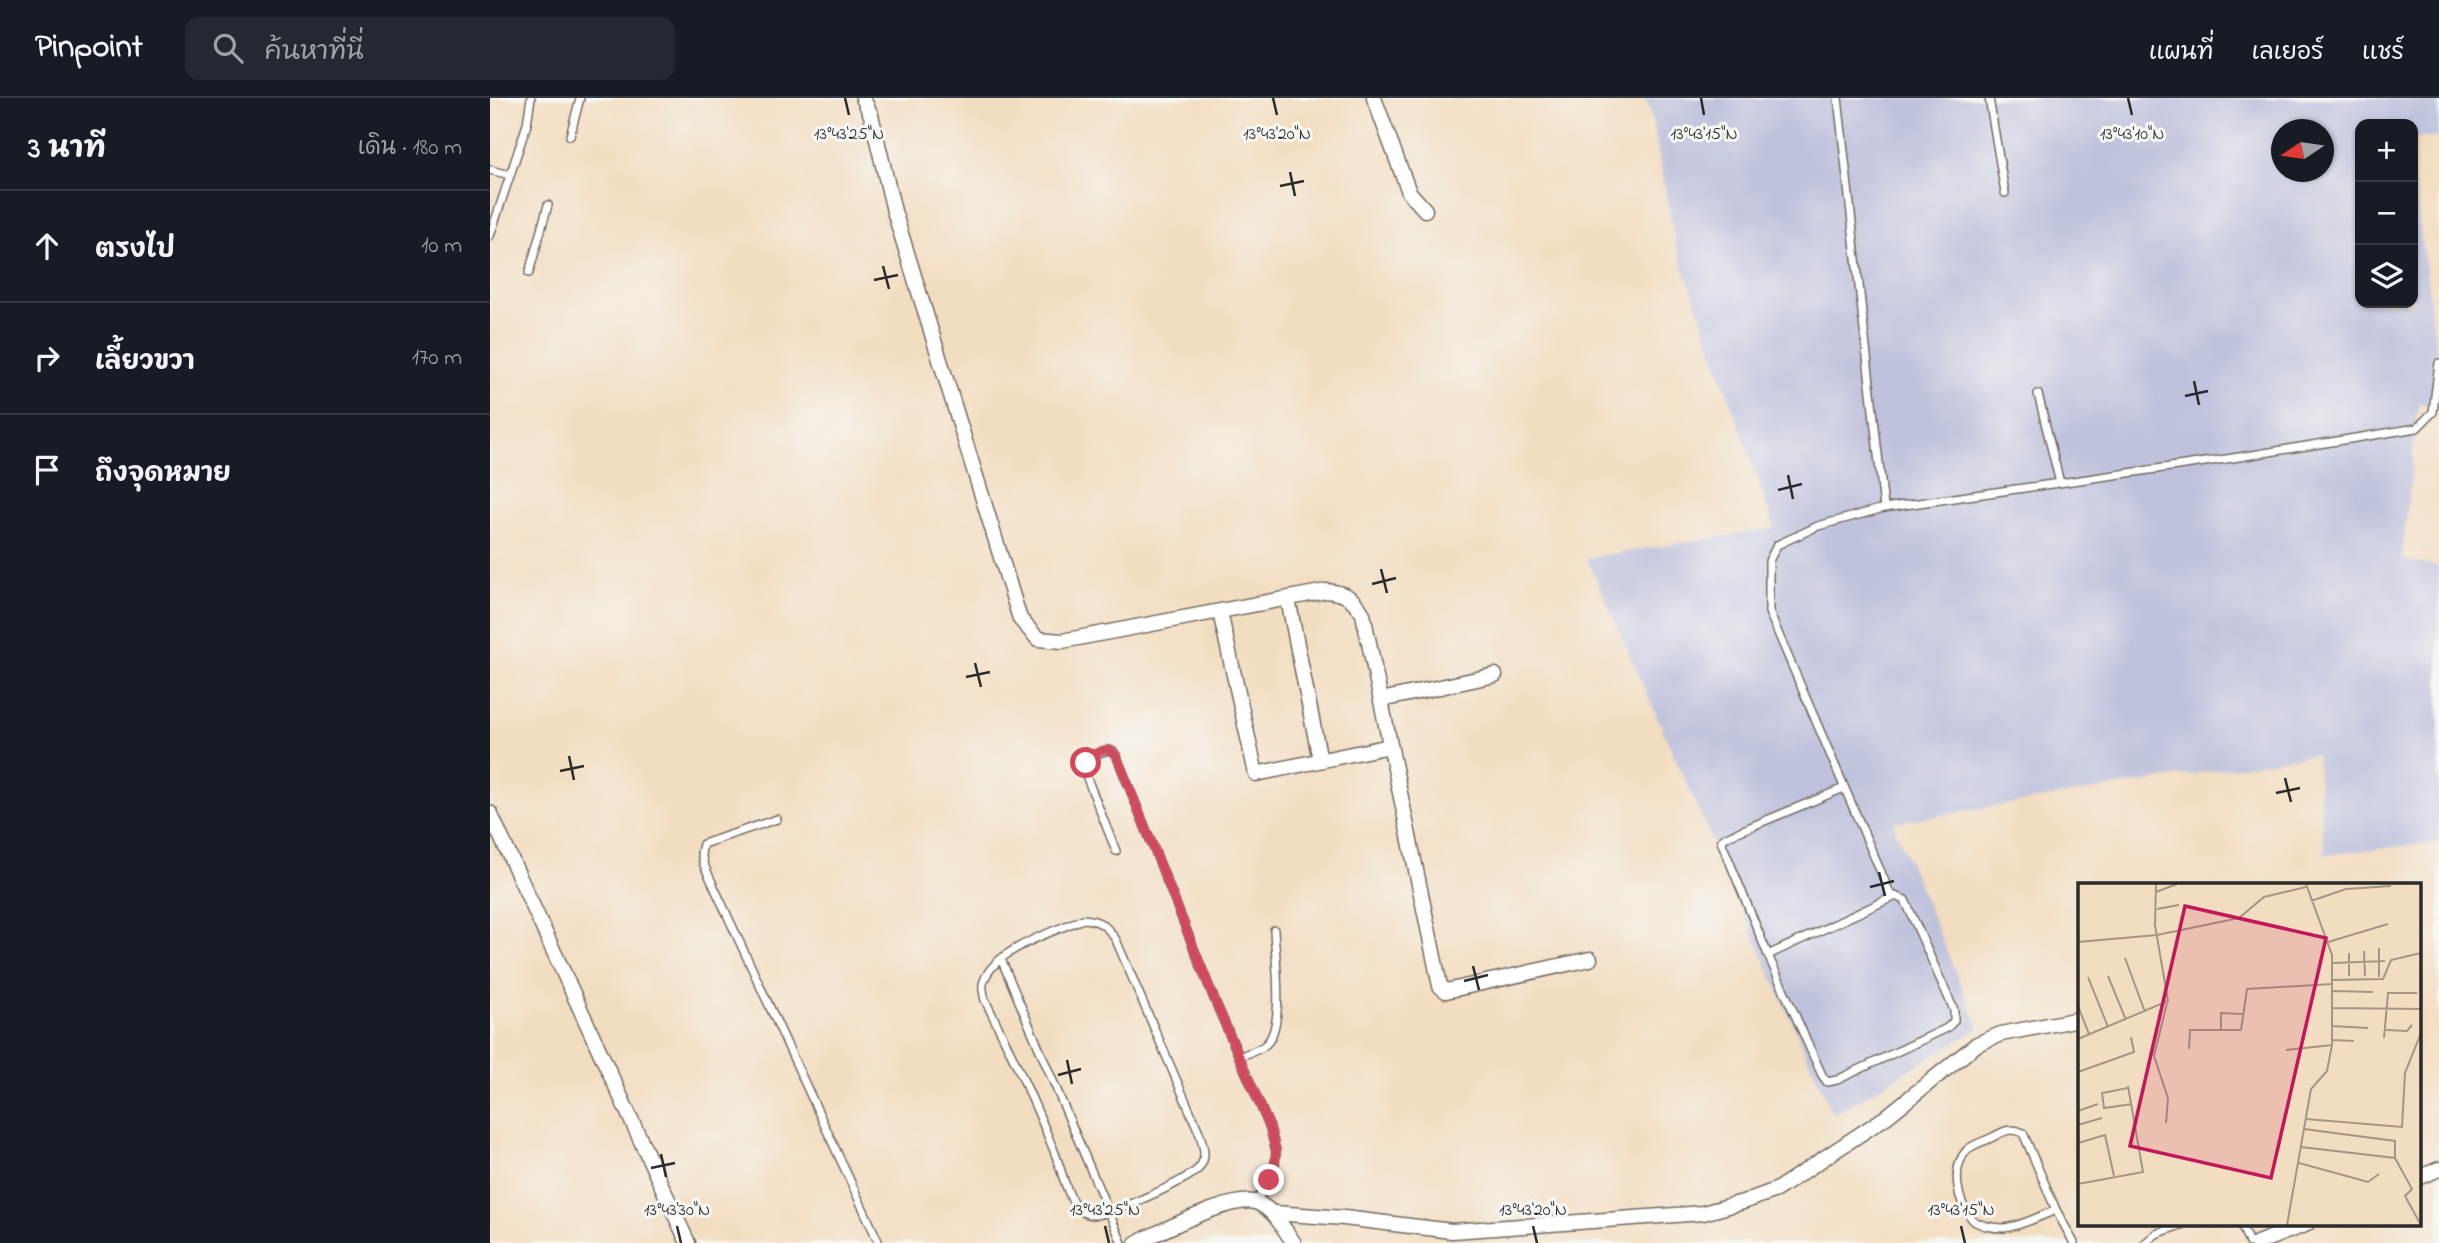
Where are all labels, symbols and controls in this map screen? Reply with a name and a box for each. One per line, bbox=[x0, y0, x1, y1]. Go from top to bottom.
search box bbox=[185, 17, 675, 80]
text: Pinpoint bbox=[35, 24, 143, 72]
icon: search bbox=[209, 29, 247, 67]
text: ค้นหาที่นี่ bbox=[265, 34, 364, 72]
text: แผนที่ bbox=[2149, 36, 2214, 71]
text: เลเยอร์ bbox=[2252, 36, 2324, 71]
text: แชร์ bbox=[2362, 36, 2404, 71]
north arrow bbox=[2271, 119, 2334, 182]
map controls bbox=[2355, 119, 2418, 308]
button: + bbox=[2355, 119, 2418, 182]
text: 13°43'25"N bbox=[814, 122, 884, 148]
text: 13°43'20"N bbox=[1243, 122, 1311, 148]
text: 13°43'15"N bbox=[1670, 122, 1738, 148]
text: 13°43'10"N bbox=[2100, 122, 2164, 148]
text: 3 นาที bbox=[28, 128, 106, 172]
text: เดิน · 180 m bbox=[358, 132, 462, 165]
button: − bbox=[2355, 182, 2418, 245]
icon: ahead bbox=[28, 227, 66, 265]
text: 10 m bbox=[421, 230, 462, 263]
text: ตรงไป bbox=[95, 232, 175, 270]
button: layers bbox=[2355, 245, 2418, 308]
icon: right bbox=[28, 339, 66, 377]
text: 170 m bbox=[412, 342, 462, 375]
text: เลี้ยวขวา bbox=[95, 344, 195, 382]
icon: arrive bbox=[28, 451, 66, 489]
text: ถึงจุดหมาย bbox=[95, 456, 231, 494]
route start bbox=[1070, 747, 1101, 778]
inset map bbox=[2078, 883, 2422, 1226]
route end bbox=[1253, 1164, 1284, 1195]
text: 13°43'30"N bbox=[644, 1198, 710, 1224]
text: 13°43'25"N bbox=[1070, 1198, 1140, 1224]
text: 13°43'20"N bbox=[1499, 1198, 1567, 1224]
text: 13°43'15"N bbox=[1927, 1198, 1995, 1224]

